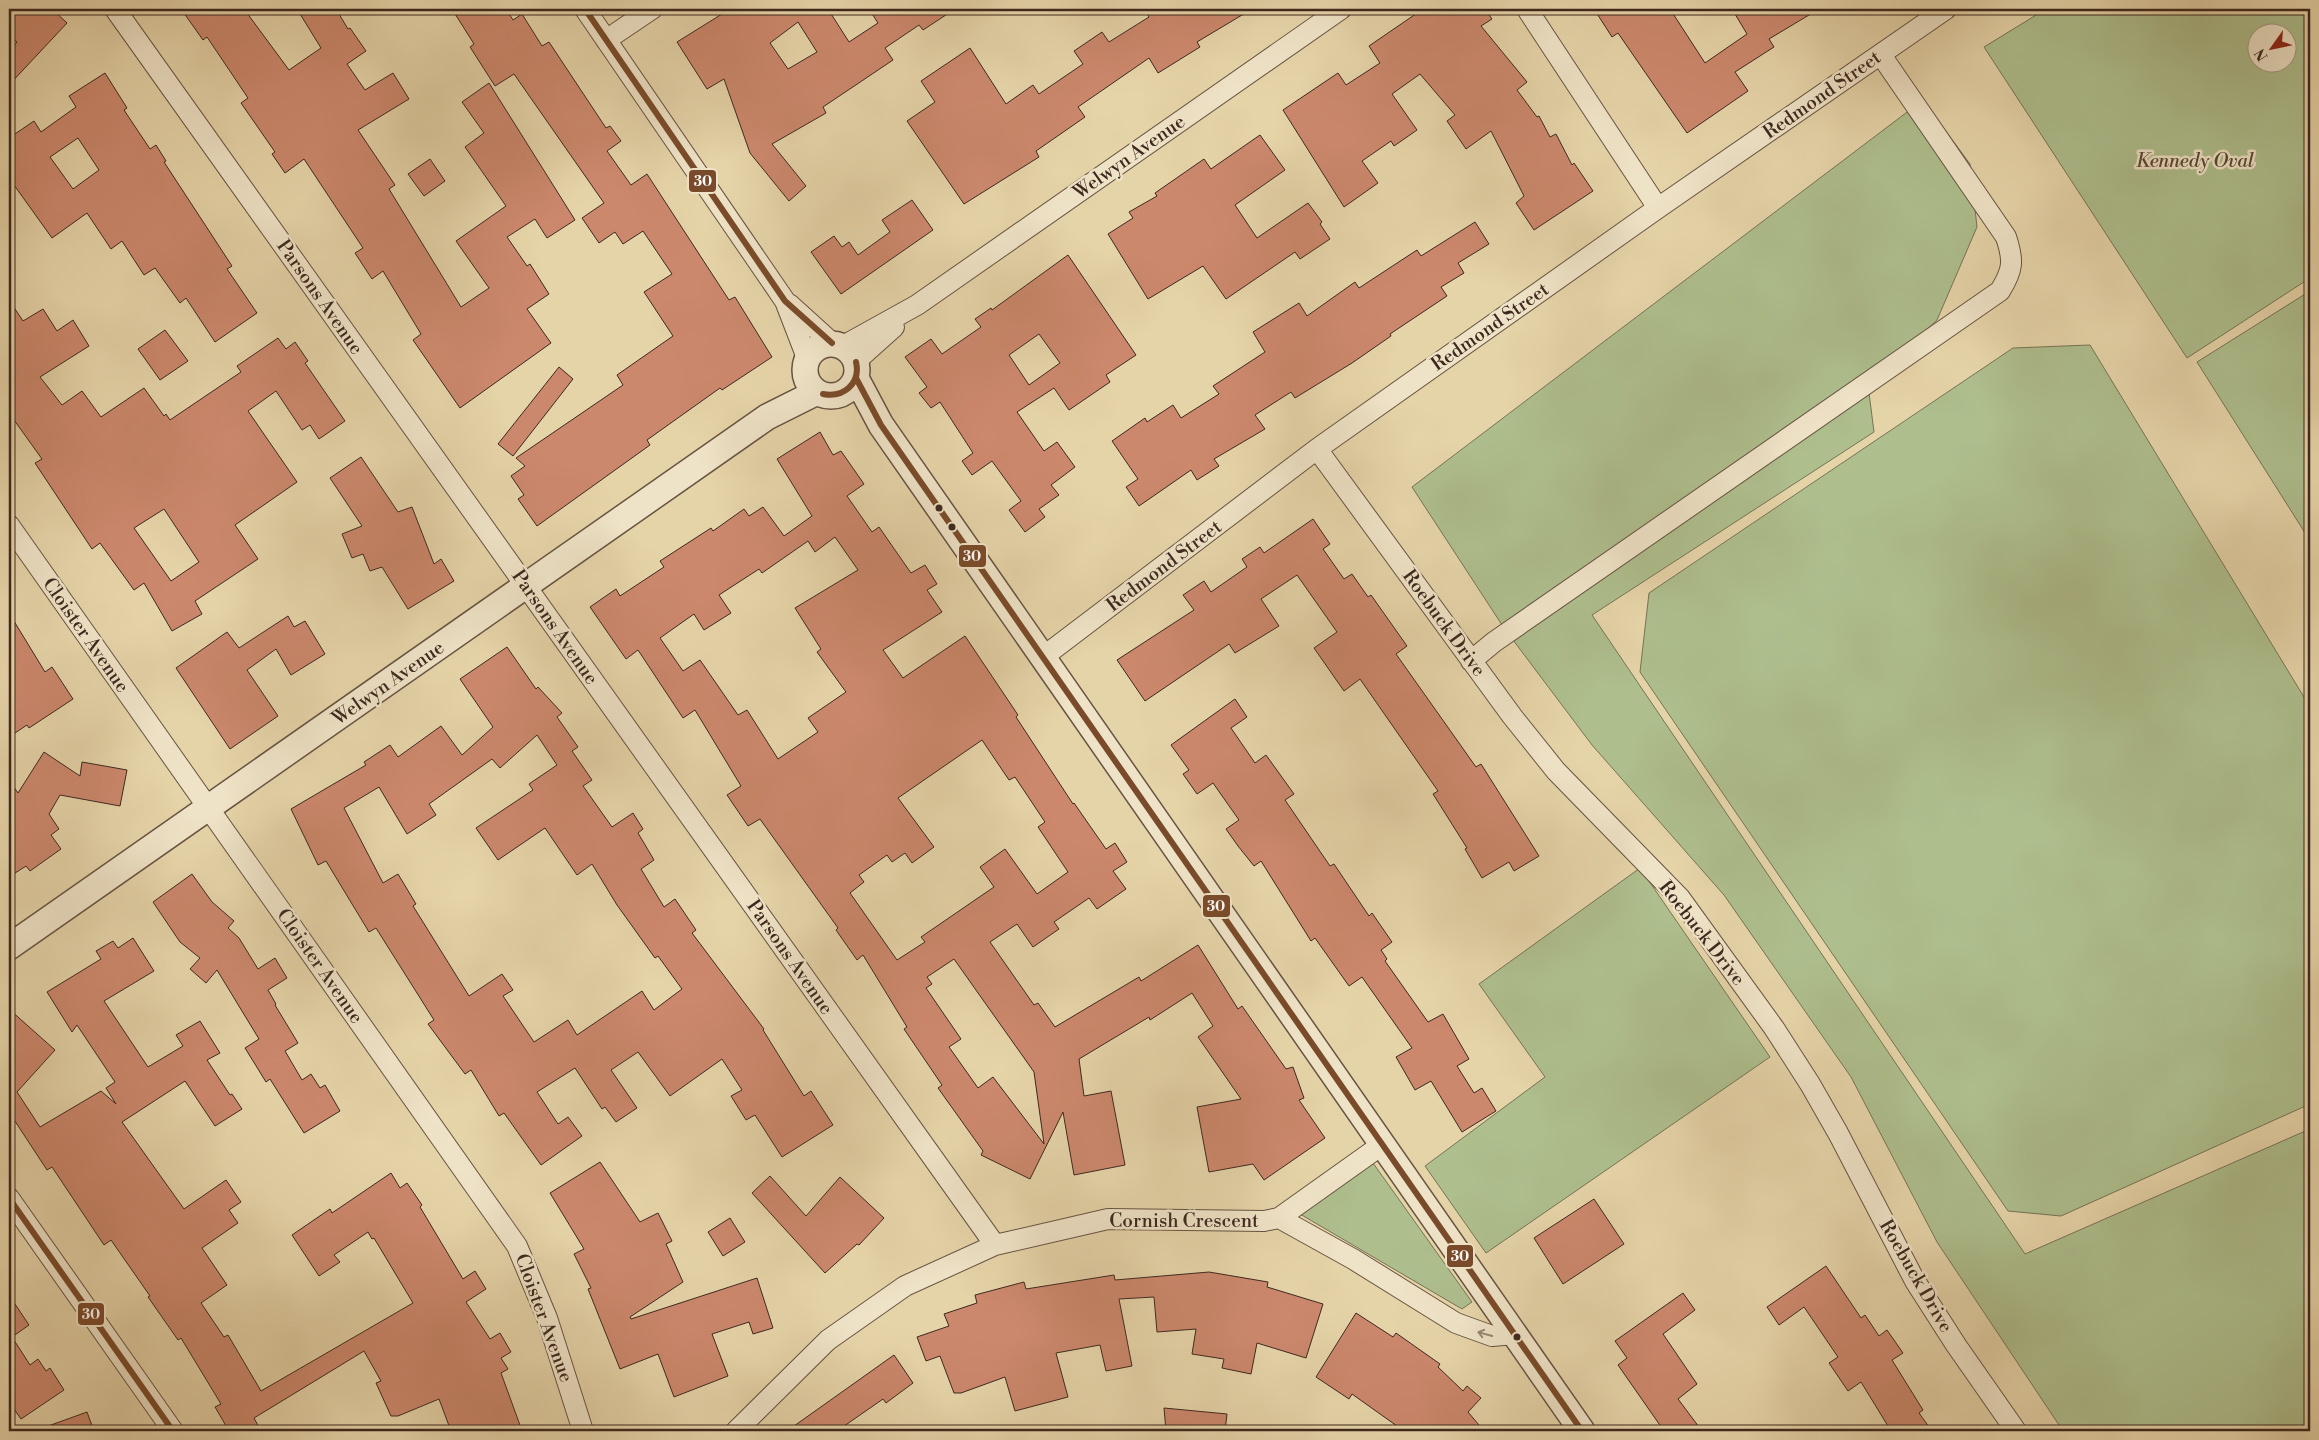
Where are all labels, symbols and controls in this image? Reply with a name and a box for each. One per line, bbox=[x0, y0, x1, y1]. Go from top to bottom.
north arrow bbox=[2246, 22, 2296, 72]
street label: Redmond Street bbox=[1758, 45, 1886, 145]
text: N bbox=[2251, 45, 2273, 64]
street label: Welwyn Avenue bbox=[1067, 109, 1190, 205]
park label: Kennedy Oval bbox=[2136, 149, 2254, 173]
line badge: 30 bbox=[688, 169, 717, 193]
text: 30 bbox=[694, 173, 712, 191]
street label: Parsons Avenue bbox=[271, 235, 369, 359]
street label: Redmond Street bbox=[1426, 277, 1554, 377]
unlabelled marker bbox=[934, 503, 944, 513]
street label: Redmond Street bbox=[1102, 515, 1227, 617]
unlabelled marker bbox=[947, 522, 957, 532]
line badge: 30 bbox=[958, 544, 987, 568]
text: 30 bbox=[963, 548, 981, 566]
street label: Parsons Avenue bbox=[506, 565, 604, 689]
street label: Roebuck Drive bbox=[1397, 565, 1491, 681]
street label: Cloister Avenue bbox=[37, 573, 135, 697]
street label: Welwyn Avenue bbox=[326, 635, 449, 731]
street label: Roebuck Drive bbox=[1654, 876, 1750, 990]
line badge: 30 bbox=[1202, 894, 1231, 918]
street label: Parsons Avenue bbox=[741, 895, 839, 1019]
text: 30 bbox=[1207, 898, 1225, 916]
street label: Cloister Avenue bbox=[271, 904, 369, 1028]
street label: Cornish Crescent bbox=[1109, 1209, 1259, 1233]
street label: Roebuck Drive bbox=[1874, 1215, 1958, 1337]
line badge: 30 bbox=[1446, 1244, 1474, 1268]
text: 30 bbox=[1451, 1248, 1469, 1266]
street label: Cloister Avenue bbox=[510, 1250, 578, 1386]
line badge: 30 bbox=[77, 1302, 105, 1326]
text: 30 bbox=[82, 1306, 100, 1324]
one-way arrow bbox=[1477, 1328, 1493, 1338]
unlabelled marker bbox=[1512, 1332, 1522, 1342]

